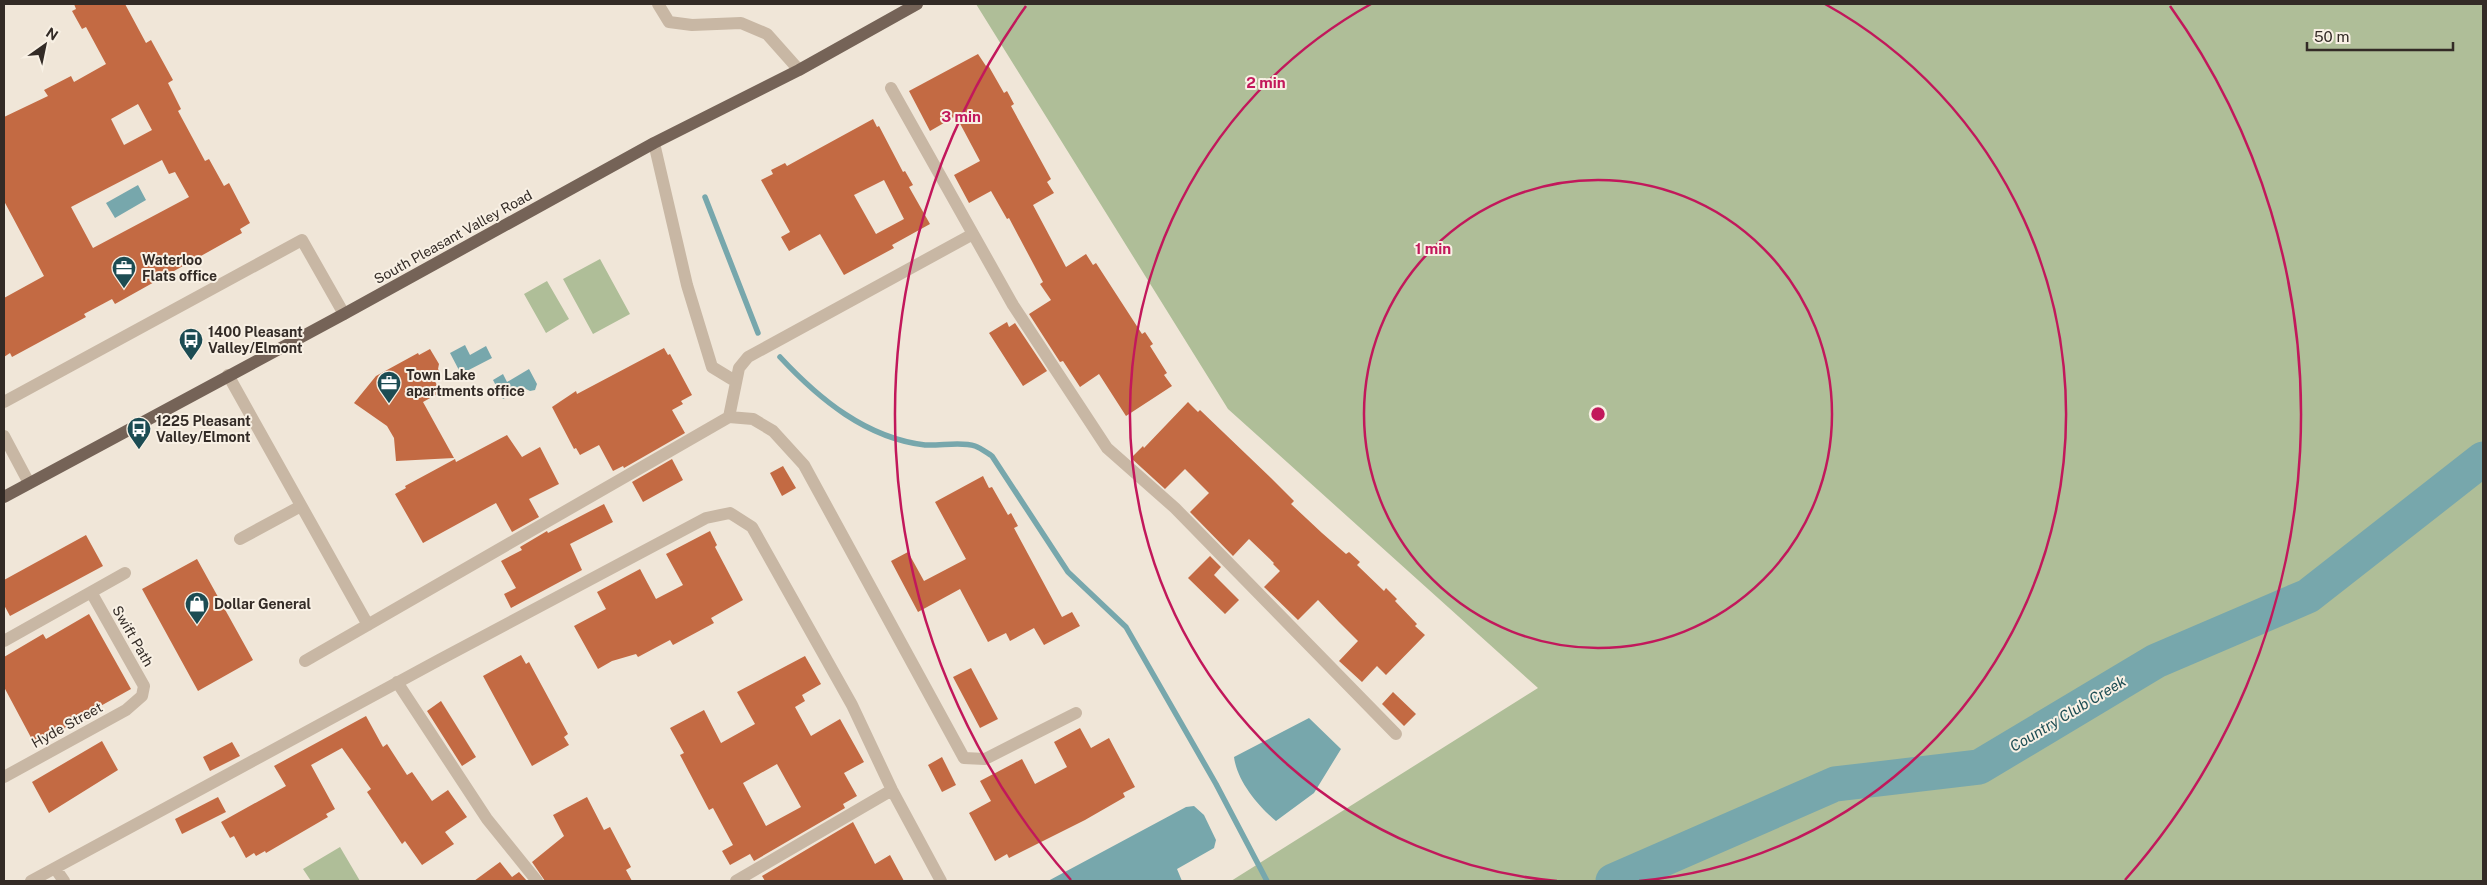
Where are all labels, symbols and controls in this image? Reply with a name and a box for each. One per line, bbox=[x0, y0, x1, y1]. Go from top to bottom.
north arrow bbox=[20, 20, 70, 70]
scale bar bbox=[2307, 20, 2453, 52]
text: N bbox=[43, 24, 61, 44]
text: 50 m bbox=[2314, 28, 2349, 45]
text: 2 min bbox=[1246, 74, 1286, 91]
text: 3 min bbox=[941, 108, 981, 125]
street label: South Pleasant Valley Road bbox=[371, 187, 535, 287]
text: 1 min bbox=[1415, 240, 1451, 257]
place label: Waterloo Flats office bbox=[142, 252, 217, 284]
office icon: Waterloo Flats office bbox=[111, 255, 137, 289]
place label: 1400 Pleasant Valley/Elmont bbox=[208, 324, 303, 356]
bus stop icon: 1400 Pleasant Valley/Elmont bbox=[178, 327, 204, 361]
place label: Town Lake apartments office bbox=[406, 367, 525, 399]
office icon: Town Lake apartments office bbox=[376, 370, 402, 404]
centre of rings bbox=[1589, 405, 1607, 423]
place label: 1225 Pleasant Valley/Elmont bbox=[156, 413, 251, 445]
bus stop icon: 1225 Pleasant Valley/Elmont bbox=[126, 416, 152, 450]
shop icon: Dollar General bbox=[184, 591, 210, 625]
place label: Dollar General bbox=[214, 596, 312, 612]
street label: Swift Path bbox=[109, 603, 157, 669]
water label: Country Club Creek bbox=[2007, 672, 2130, 755]
street label: Hyde Street bbox=[29, 699, 105, 751]

